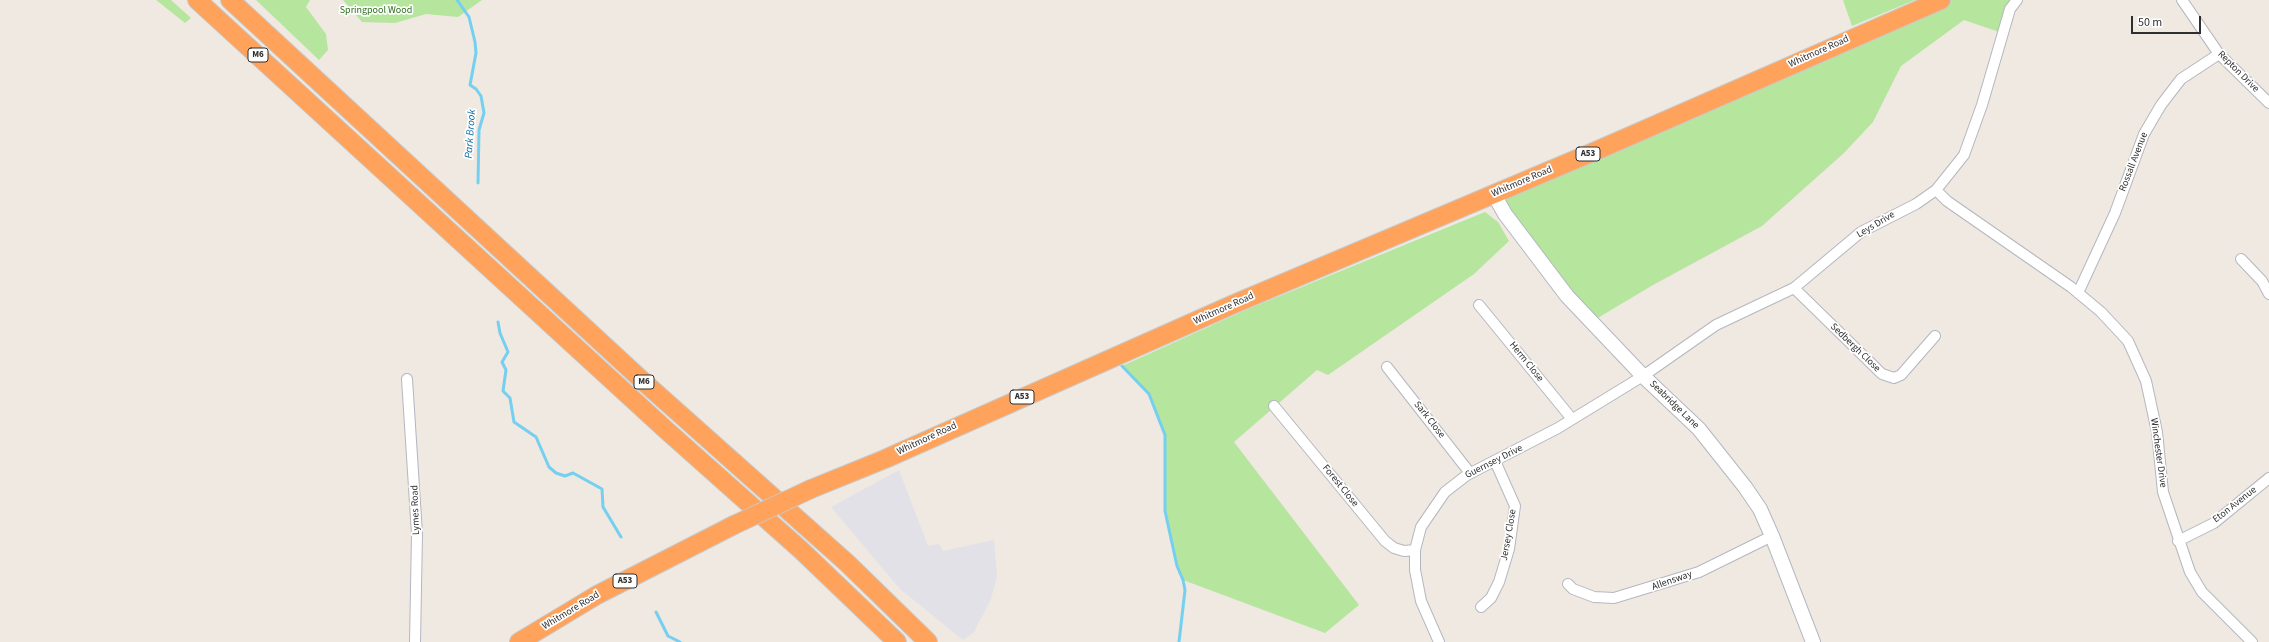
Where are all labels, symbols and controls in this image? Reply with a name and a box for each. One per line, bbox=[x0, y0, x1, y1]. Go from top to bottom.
park label: Springpool Wood bbox=[340, 5, 412, 17]
scale bar bbox=[2133, 8, 2203, 34]
text: 50 m bbox=[2138, 14, 2162, 31]
street label: Whitmore Road bbox=[1787, 33, 1851, 71]
road number: M6 bbox=[248, 48, 268, 62]
street label: Repton Drive bbox=[2215, 49, 2261, 95]
water label: Park Brook bbox=[463, 109, 479, 159]
street label: Rossall Avenue bbox=[2117, 131, 2151, 193]
road number: A53 bbox=[1576, 147, 1600, 161]
street label: Whitmore Road bbox=[1490, 164, 1554, 200]
street label: Leys Drive bbox=[1855, 209, 1897, 241]
street label: Whitmore Road bbox=[1192, 290, 1256, 328]
street label: Sedbergh Close bbox=[1827, 321, 1883, 375]
street label: Herm Close bbox=[1506, 340, 1546, 384]
road number: M6 bbox=[634, 375, 654, 389]
street label: Seabridge Lane bbox=[1647, 378, 1701, 432]
road number: A53 bbox=[1010, 390, 1034, 404]
street label: Sark Close bbox=[1411, 399, 1447, 441]
street label: Winchester Drive bbox=[2147, 417, 2169, 489]
street label: Whitmore Road bbox=[895, 420, 959, 458]
street label: Guernsey Drive bbox=[1463, 442, 1525, 482]
street label: Forest Close bbox=[1319, 463, 1361, 509]
street label: Eton Avenue bbox=[2211, 484, 2259, 526]
street label: Lymes Road bbox=[409, 485, 423, 535]
street label: Jersey Close bbox=[1499, 508, 1519, 562]
street label: Allensway bbox=[1650, 568, 1694, 594]
road number: A53 bbox=[613, 574, 637, 588]
street label: Whitmore Road bbox=[540, 589, 602, 633]

